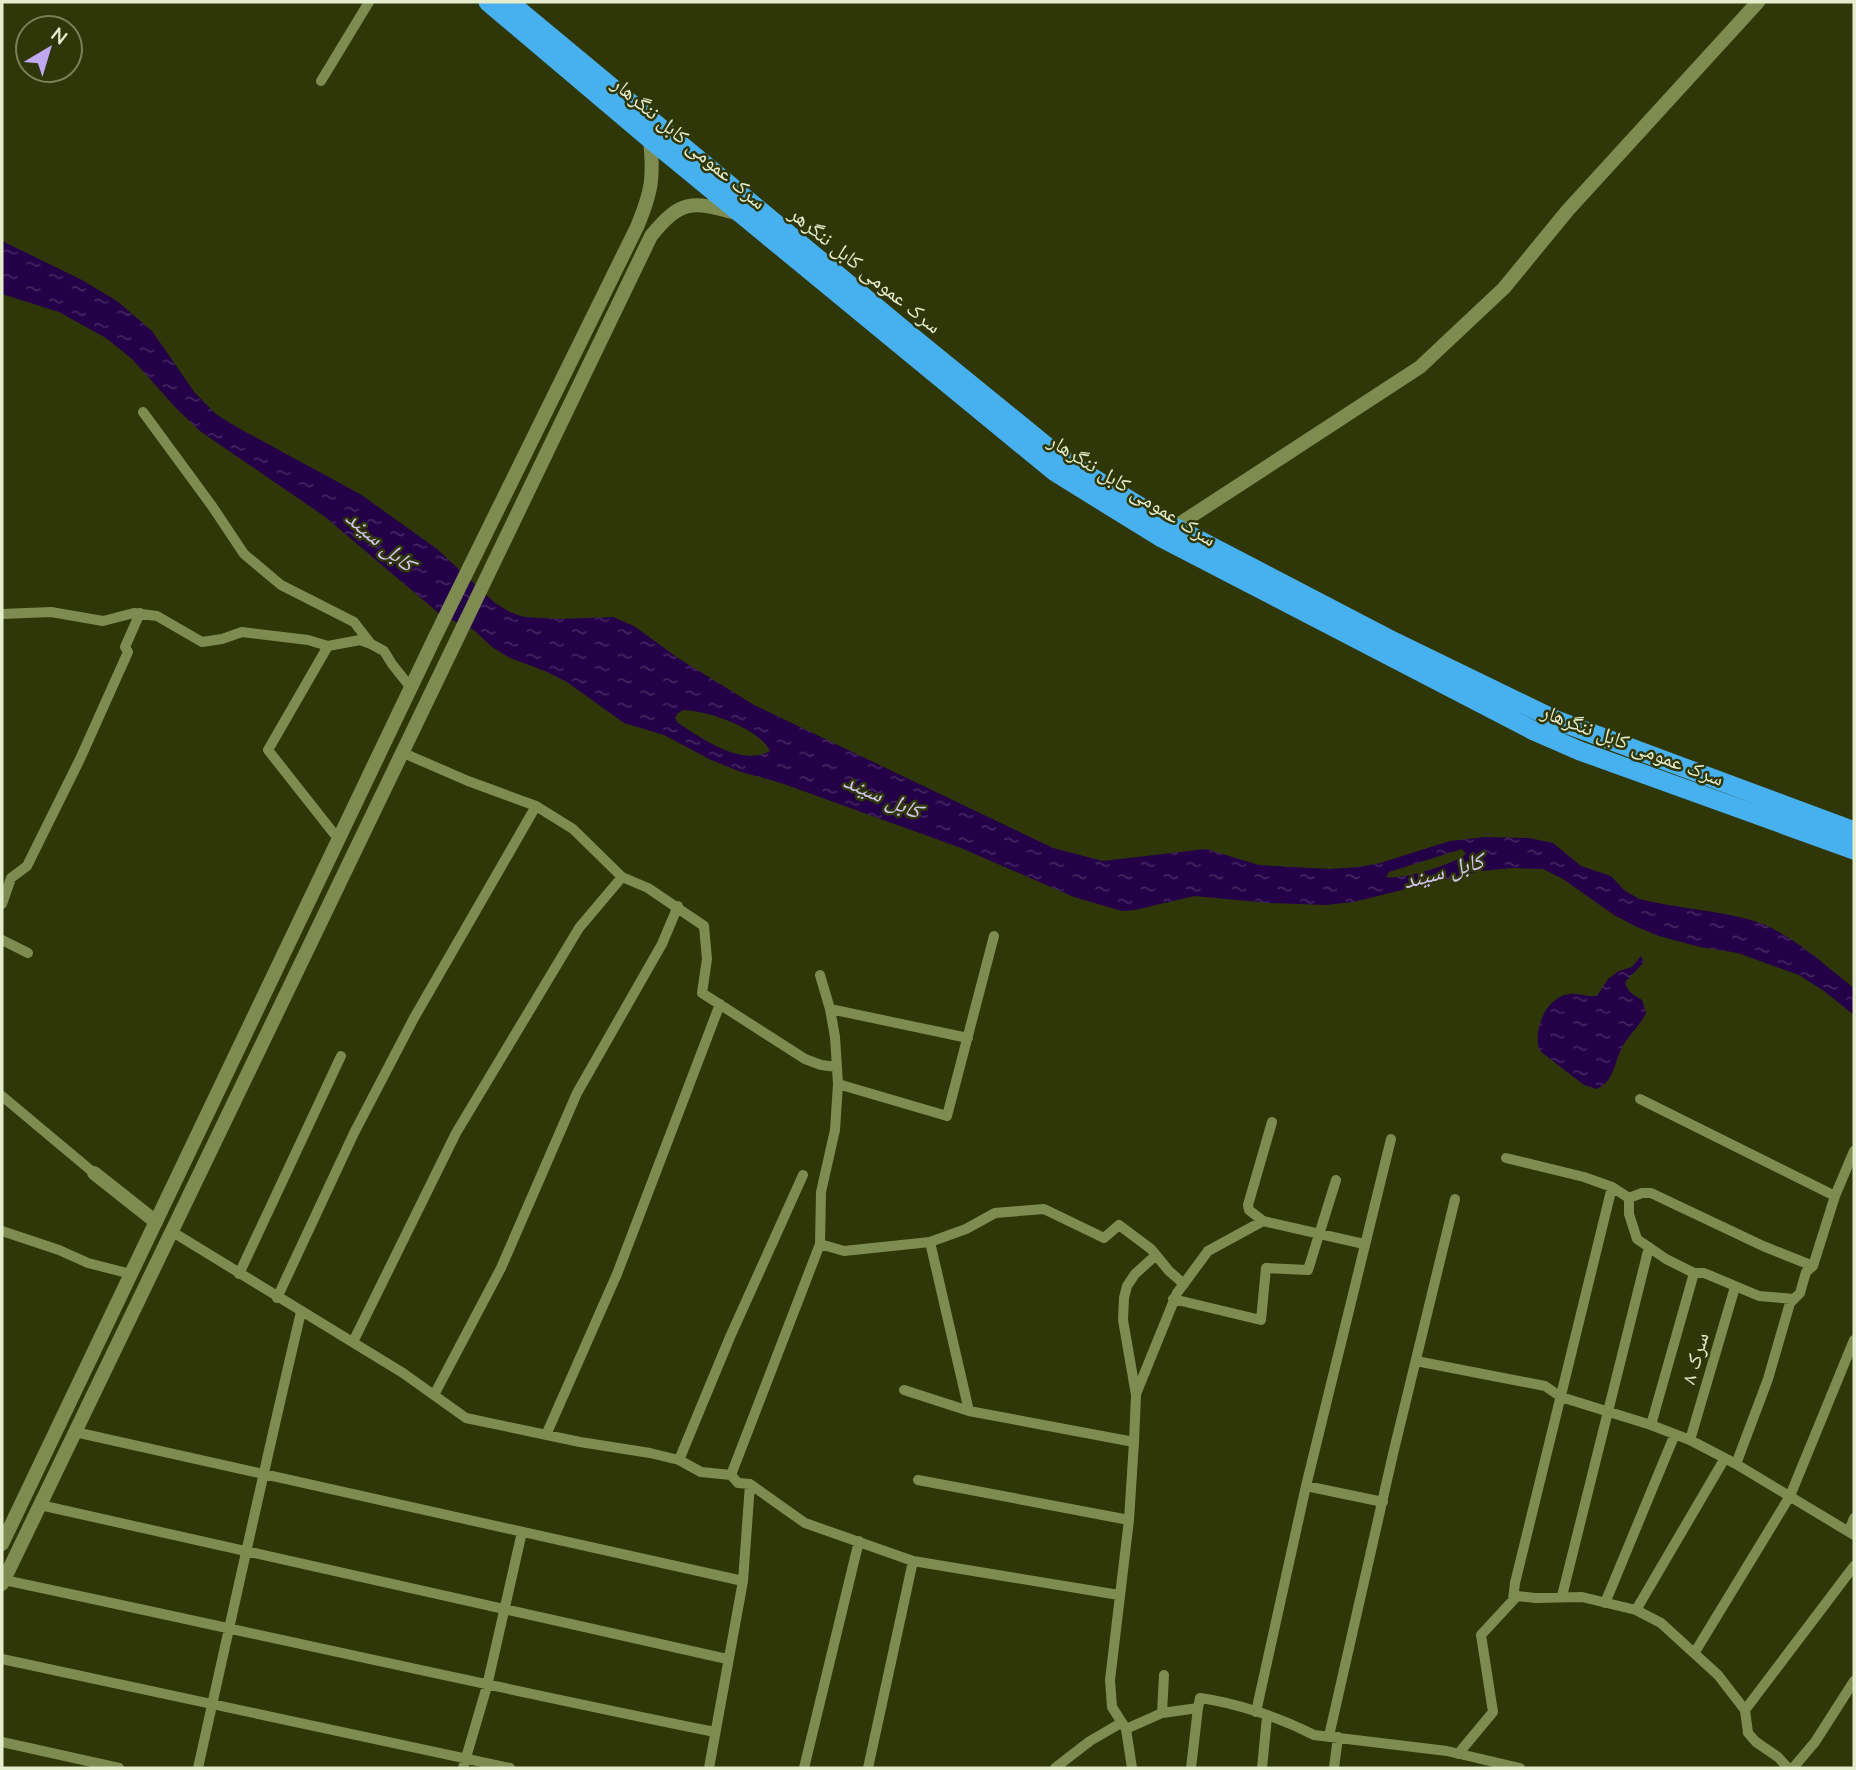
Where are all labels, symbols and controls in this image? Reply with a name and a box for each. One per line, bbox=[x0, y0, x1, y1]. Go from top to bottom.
north arrow bbox=[14, 14, 84, 84]
text: N bbox=[46, 22, 73, 49]
street label: سرک عمومی کابل ننگرهار bbox=[606, 69, 772, 215]
street label: سرک عمومی کابل ننگرهر bbox=[783, 199, 947, 339]
street label: سرک عمومی کابل ننگرهار bbox=[1043, 426, 1222, 552]
water label: کابل سيند bbox=[340, 502, 424, 581]
street label: سرک عمومی کابل ننگرهار bbox=[1537, 697, 1728, 792]
water label: کابل سيند bbox=[839, 765, 930, 827]
water label: کابل سيند bbox=[1399, 844, 1490, 896]
street label: سرک ۸ bbox=[1674, 1329, 1714, 1387]

